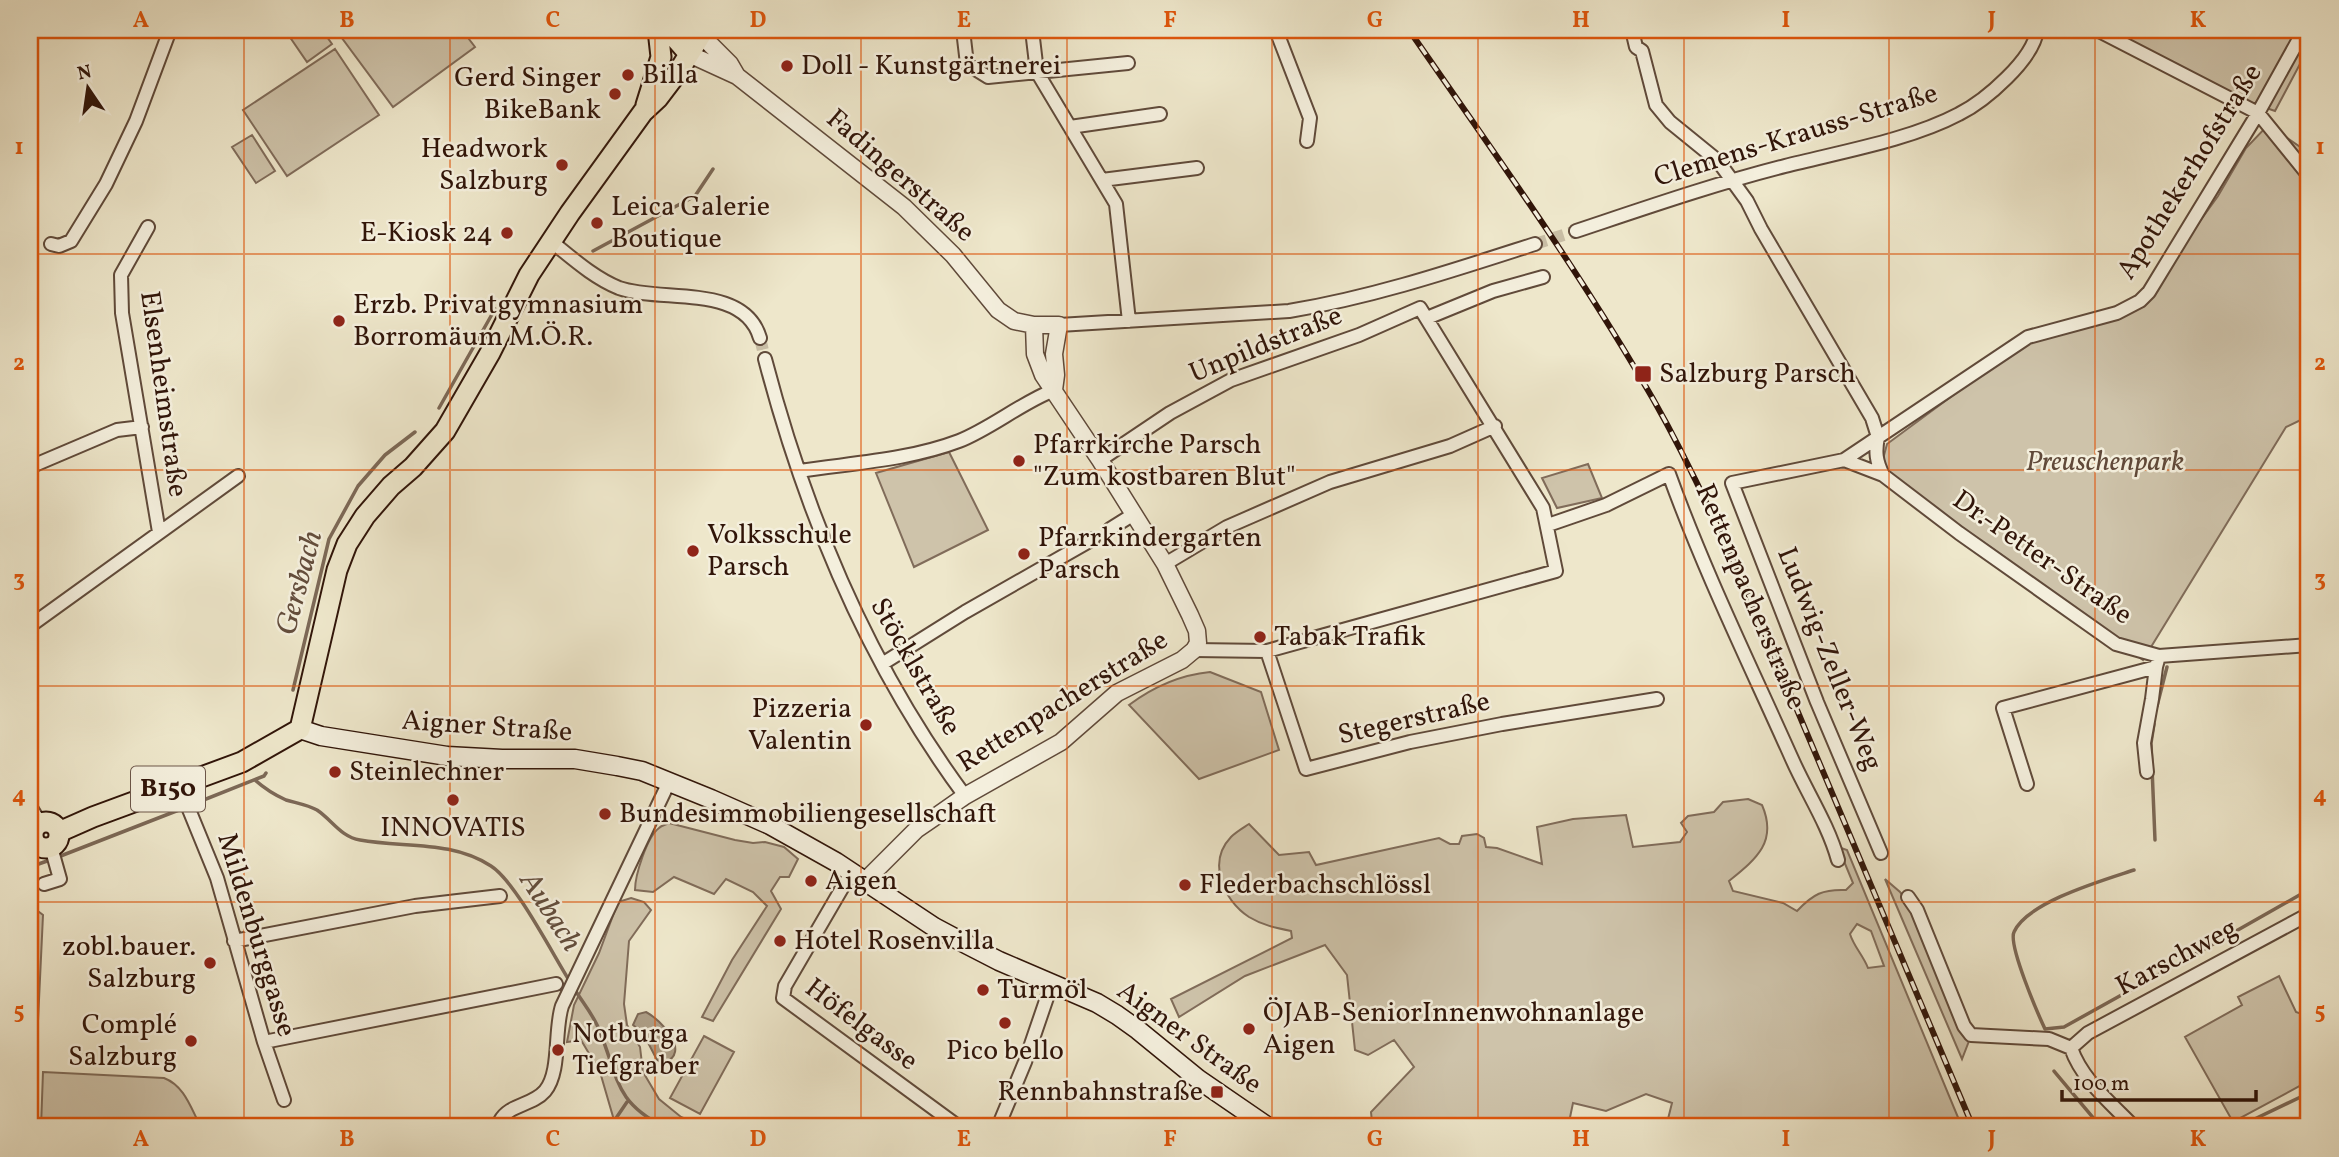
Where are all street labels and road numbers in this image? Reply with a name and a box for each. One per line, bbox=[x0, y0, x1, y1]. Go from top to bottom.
street label: Apothekerhofstraße bbox=[2108, 57, 2272, 287]
street label: Clemens-Krauss-Straße bbox=[1649, 74, 1943, 198]
street label: Fadingerstraße bbox=[817, 100, 983, 252]
street label: Elsenheimstraße bbox=[129, 288, 197, 500]
street label: Unpildstraße bbox=[1184, 297, 1348, 393]
street label: Rettenpacherstraße bbox=[1685, 478, 1815, 716]
street label: Dr.-Petter-Straße bbox=[1944, 481, 2140, 635]
street label: Ludwig-Zeller-Weg bbox=[1766, 541, 1892, 777]
street label: Stöcklstraße bbox=[860, 591, 970, 743]
street label: Rettenpacherstraße bbox=[950, 621, 1176, 783]
street label: Stegerstraße bbox=[1334, 683, 1494, 755]
street label: Aigner Straße bbox=[400, 702, 574, 752]
road number: B150 bbox=[131, 766, 205, 811]
street label: Mildenburggasse bbox=[206, 828, 306, 1042]
street label: Karschweg bbox=[2109, 910, 2245, 1006]
street label: Höfelgasse bbox=[796, 969, 926, 1081]
street label: Aigner Straße bbox=[1108, 972, 1270, 1104]

